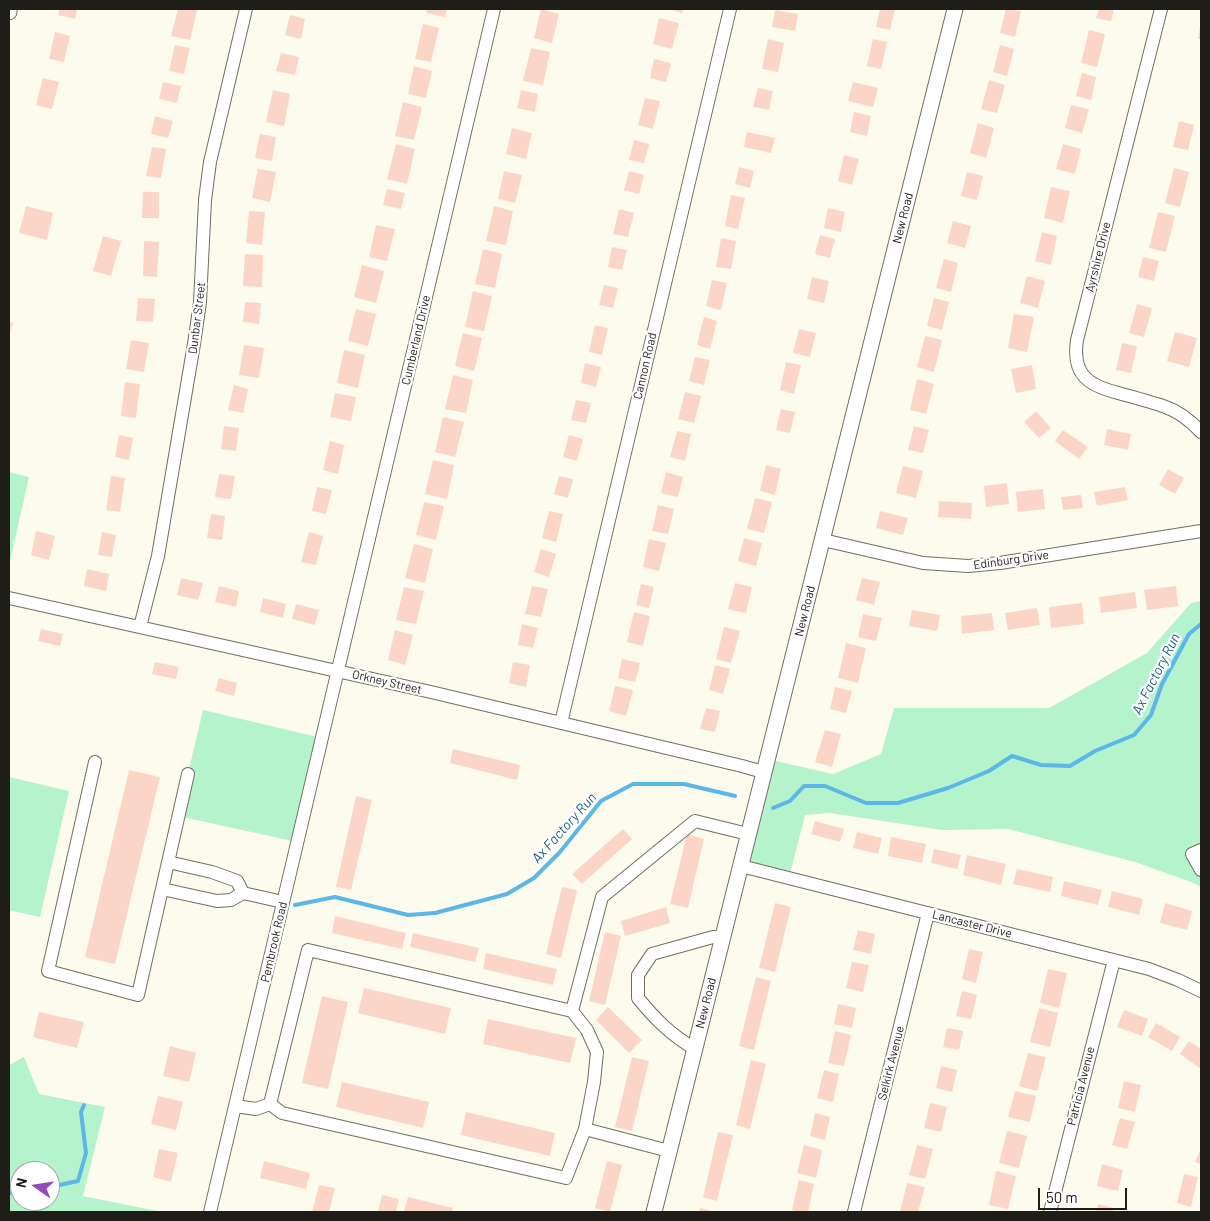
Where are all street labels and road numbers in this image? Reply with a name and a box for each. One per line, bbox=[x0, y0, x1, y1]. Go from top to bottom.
street label: New Road bbox=[890, 191, 916, 245]
street label: Ayrshire Drive bbox=[1082, 220, 1114, 294]
street label: Dunbar Street bbox=[185, 281, 209, 355]
street label: Cumberland Drive bbox=[399, 294, 433, 386]
street label: Cannon Road bbox=[630, 331, 660, 401]
street label: Edinburg Drive bbox=[972, 548, 1050, 572]
street label: New Road bbox=[792, 584, 818, 638]
street label: Orkney Street bbox=[351, 667, 423, 697]
street label: Pembrook Road bbox=[258, 900, 290, 984]
street label: Lancaster Drive bbox=[931, 907, 1013, 941]
street label: New Road bbox=[693, 976, 719, 1030]
street label: Selkirk Avenue bbox=[875, 1024, 907, 1102]
street label: Patricia Avenue bbox=[1064, 1045, 1098, 1127]

